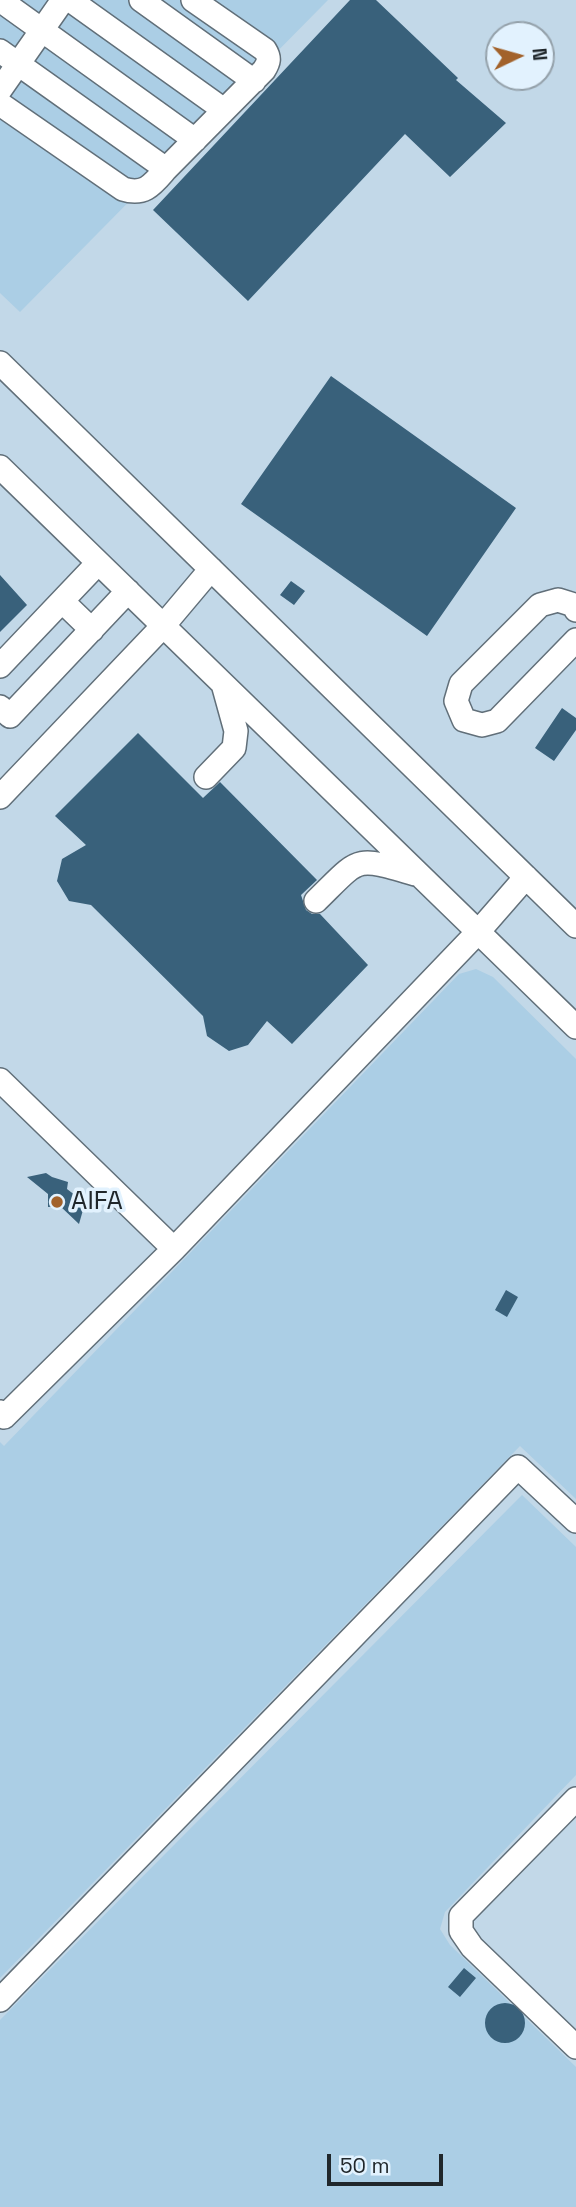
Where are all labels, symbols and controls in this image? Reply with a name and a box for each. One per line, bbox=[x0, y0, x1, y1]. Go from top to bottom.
north arrow bbox=[485, 21, 555, 91]
text: N bbox=[526, 47, 552, 62]
place label: AIFA bbox=[71, 1186, 123, 1218]
marker: AIFA bbox=[49, 1194, 65, 1210]
scale bar bbox=[331, 2140, 447, 2184]
text: 50 m bbox=[340, 2152, 390, 2179]

